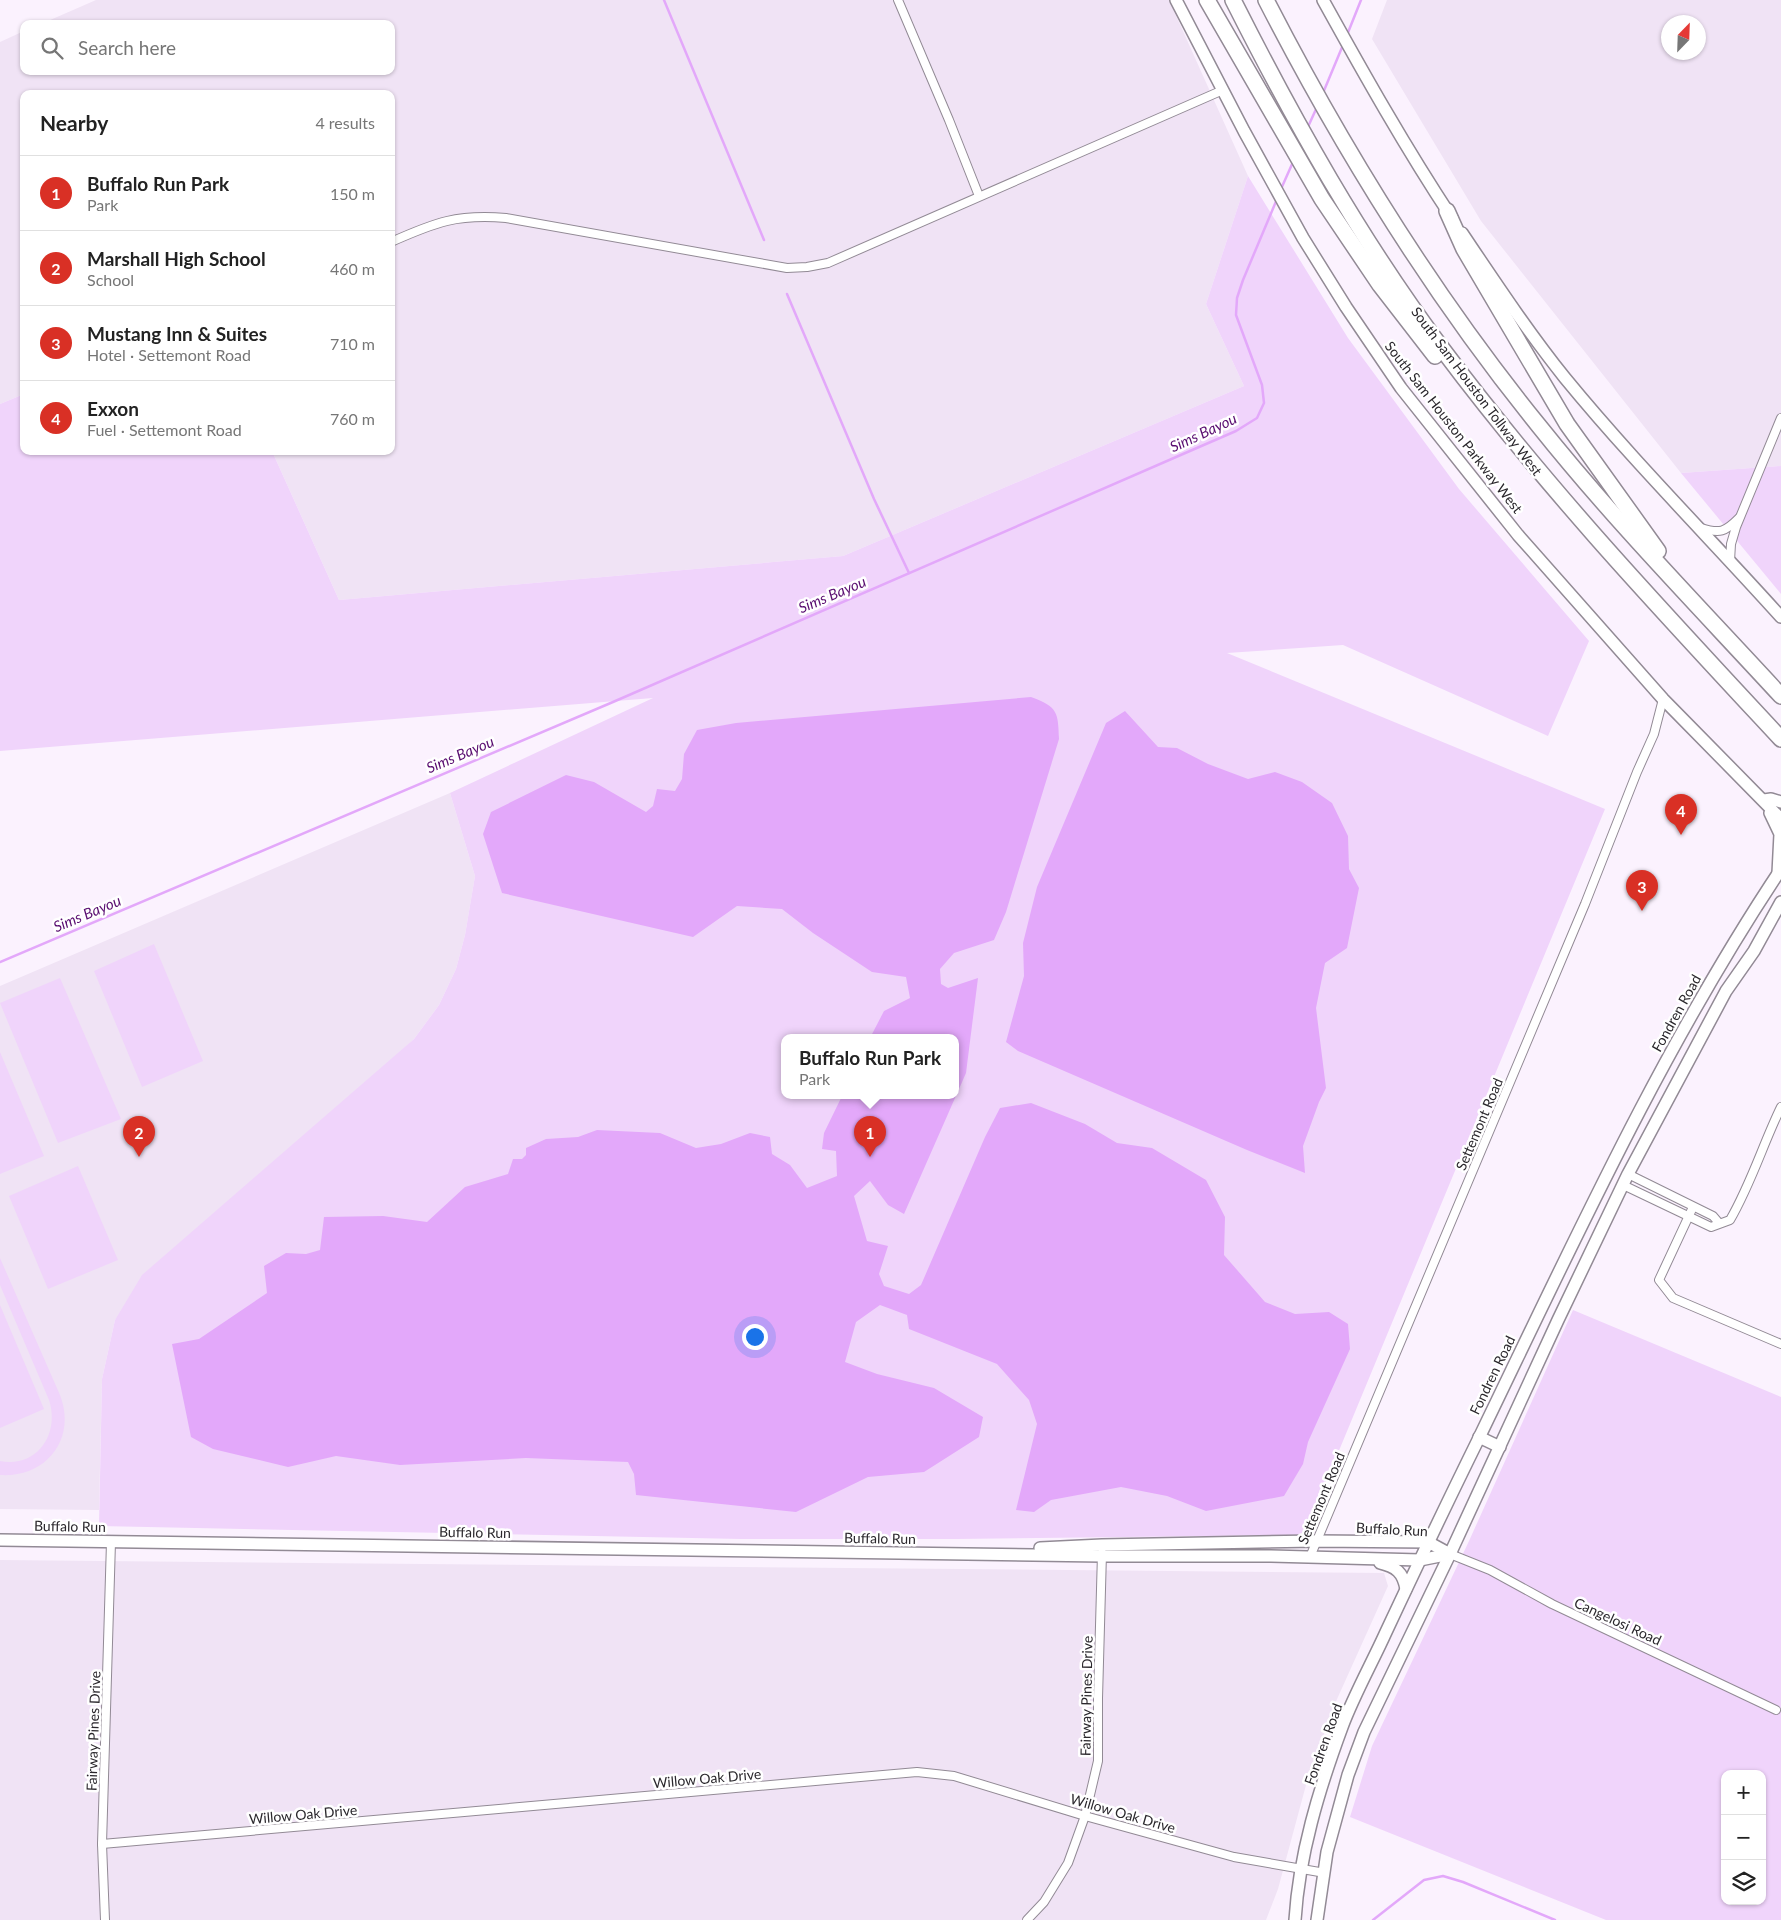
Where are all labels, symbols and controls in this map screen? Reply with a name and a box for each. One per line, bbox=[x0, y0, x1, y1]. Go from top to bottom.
north arrow bbox=[1661, 15, 1706, 60]
search box bbox=[20, 20, 395, 75]
icon: search bbox=[38, 34, 66, 62]
text: Search here bbox=[78, 36, 176, 59]
text: Nearby bbox=[40, 110, 108, 135]
text: 4 results bbox=[315, 113, 375, 132]
text: Buffalo Run Park bbox=[87, 172, 229, 195]
text: 1 bbox=[51, 184, 61, 203]
text: 150 m bbox=[330, 184, 375, 203]
text: Park bbox=[87, 195, 118, 214]
text: Marshall High School bbox=[87, 247, 266, 270]
text: 2 bbox=[51, 259, 61, 278]
text: 460 m bbox=[330, 259, 375, 278]
text: School bbox=[87, 270, 134, 289]
street label: South Sam Houston Tollway West bbox=[1408, 303, 1546, 479]
text: Mustang Inn & Suites bbox=[87, 322, 267, 345]
text: 3 bbox=[51, 334, 61, 353]
text: 710 m bbox=[330, 334, 375, 353]
street label: South Sam Houston Parkway West bbox=[1382, 338, 1526, 516]
text: Hotel · Settemont Road bbox=[87, 345, 251, 364]
text: Exxon bbox=[87, 397, 139, 420]
text: 4 bbox=[51, 409, 61, 428]
text: 760 m bbox=[330, 409, 375, 428]
water label: Sims Bayou bbox=[1167, 409, 1239, 455]
text: Fuel · Settemont Road bbox=[87, 420, 242, 439]
water label: Sims Bayou bbox=[796, 572, 869, 616]
water label: Sims Bayou bbox=[424, 732, 497, 776]
pin: 4 bbox=[1665, 794, 1697, 835]
pin: 3 bbox=[1626, 870, 1658, 911]
water label: Sims Bayou bbox=[51, 891, 124, 935]
street label: Fondren Road bbox=[1648, 971, 1704, 1055]
popup bbox=[781, 1034, 959, 1099]
text: Buffalo Run Park bbox=[799, 1046, 941, 1069]
text: Park bbox=[799, 1069, 830, 1088]
street label: Settemont Road bbox=[1452, 1075, 1506, 1173]
pin: 2 bbox=[123, 1116, 155, 1157]
pin: 1 bbox=[854, 1116, 886, 1157]
your location bbox=[742, 1324, 768, 1350]
street label: Fondren Road bbox=[1466, 1333, 1518, 1417]
street label: Settemont Road bbox=[1294, 1449, 1348, 1547]
street label: Buffalo Run bbox=[34, 1517, 106, 1535]
street label: Buffalo Run bbox=[1356, 1519, 1428, 1539]
street label: Buffalo Run bbox=[439, 1523, 511, 1541]
street label: Buffalo Run bbox=[844, 1529, 916, 1547]
street label: Cangelosi Road bbox=[1572, 1593, 1664, 1649]
street label: Fairway Pines Drive bbox=[1076, 1636, 1096, 1756]
street label: Fairway Pines Drive bbox=[82, 1671, 104, 1791]
street label: Fondren Road bbox=[1300, 1701, 1346, 1787]
street label: Willow Oak Drive bbox=[652, 1765, 762, 1791]
map controls bbox=[1721, 1770, 1766, 1905]
button: + bbox=[1721, 1770, 1766, 1815]
street label: Willow Oak Drive bbox=[1068, 1790, 1178, 1836]
street label: Willow Oak Drive bbox=[248, 1801, 358, 1827]
button: − bbox=[1721, 1815, 1766, 1860]
button: layers bbox=[1721, 1860, 1766, 1905]

